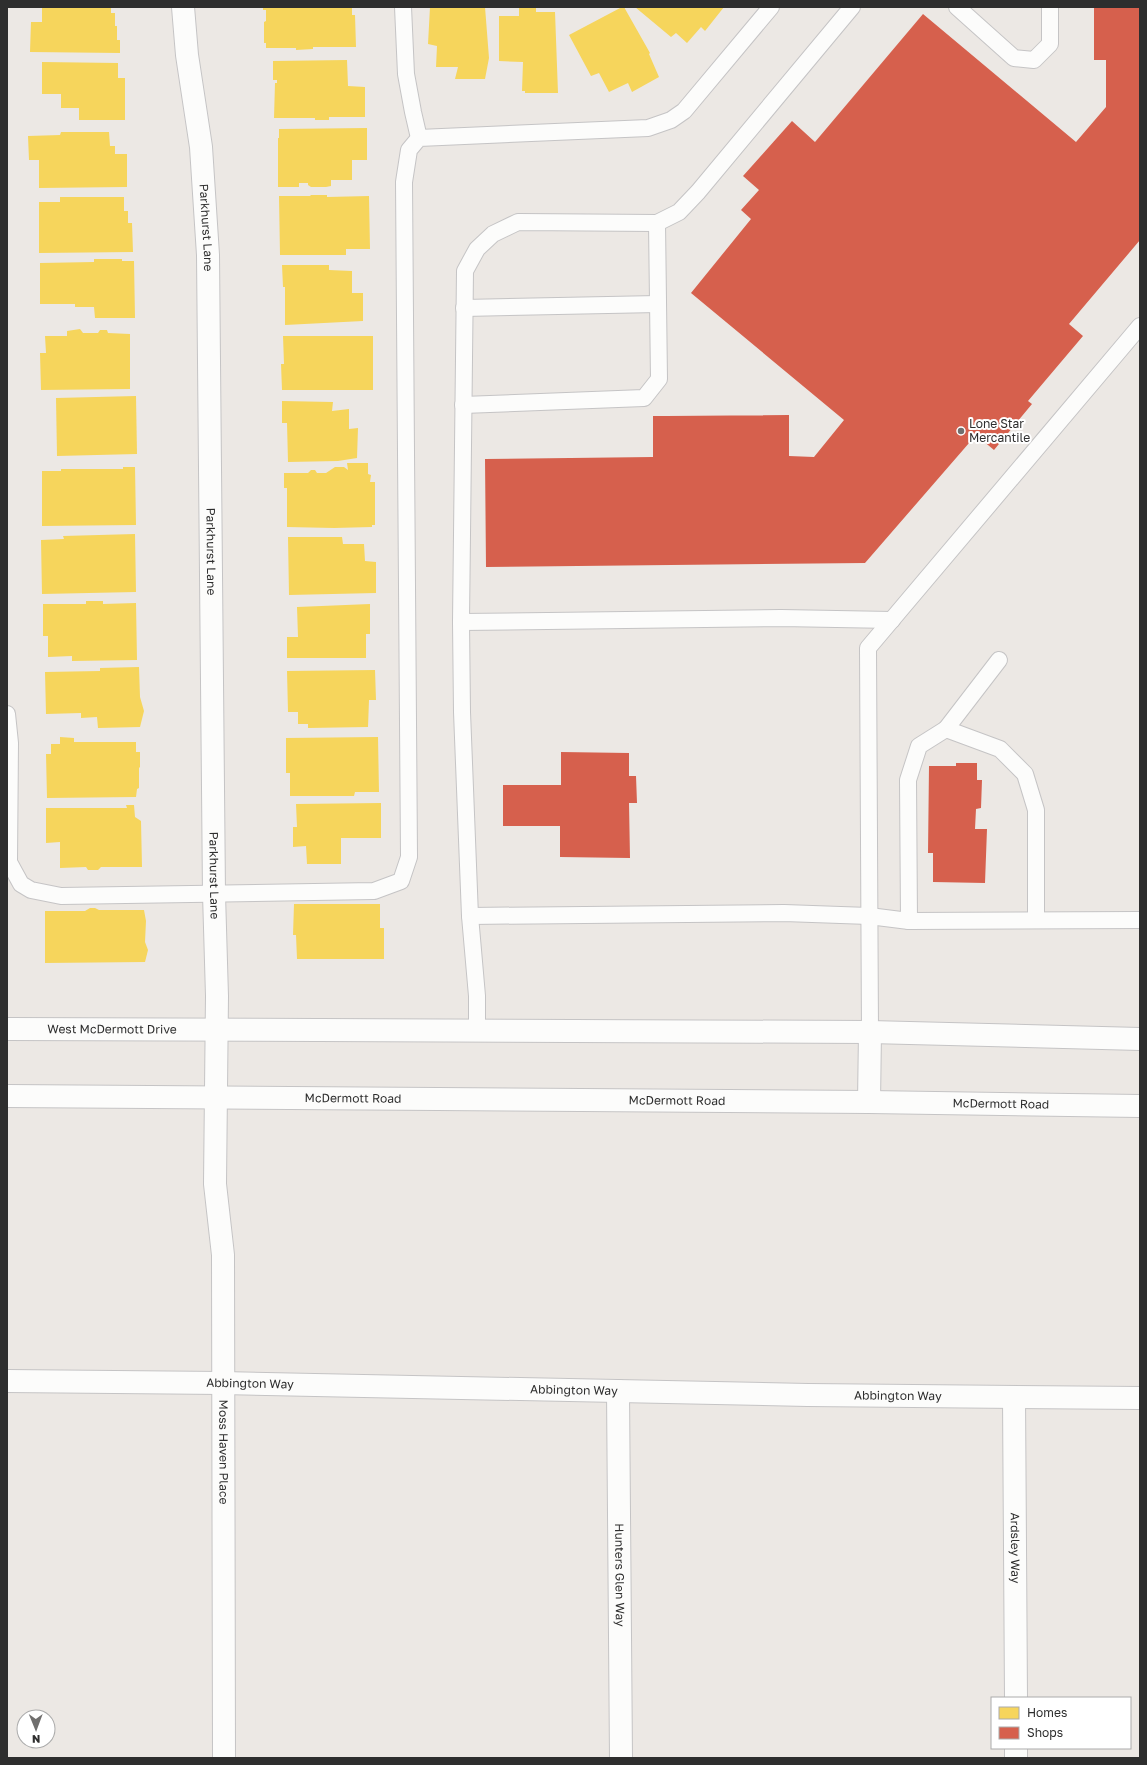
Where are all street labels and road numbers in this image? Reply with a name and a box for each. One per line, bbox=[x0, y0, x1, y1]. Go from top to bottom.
street label: Parkhurst Lane bbox=[196, 183, 216, 271]
street label: Parkhurst Lane bbox=[203, 508, 219, 595]
street label: Parkhurst Lane bbox=[206, 832, 223, 920]
street label: West McDermott Drive bbox=[47, 1021, 177, 1037]
street label: McDermott Road bbox=[305, 1090, 401, 1106]
street label: McDermott Road bbox=[629, 1092, 725, 1108]
street label: McDermott Road bbox=[953, 1095, 1049, 1112]
street label: Abbington Way bbox=[206, 1375, 294, 1391]
street label: Abbington Way bbox=[530, 1381, 618, 1398]
street label: Abbington Way bbox=[854, 1387, 942, 1403]
street label: Moss Haven Place bbox=[216, 1400, 231, 1504]
street label: Ardsley Way bbox=[1008, 1512, 1023, 1584]
street label: Hunters Glen Way bbox=[612, 1523, 628, 1627]

